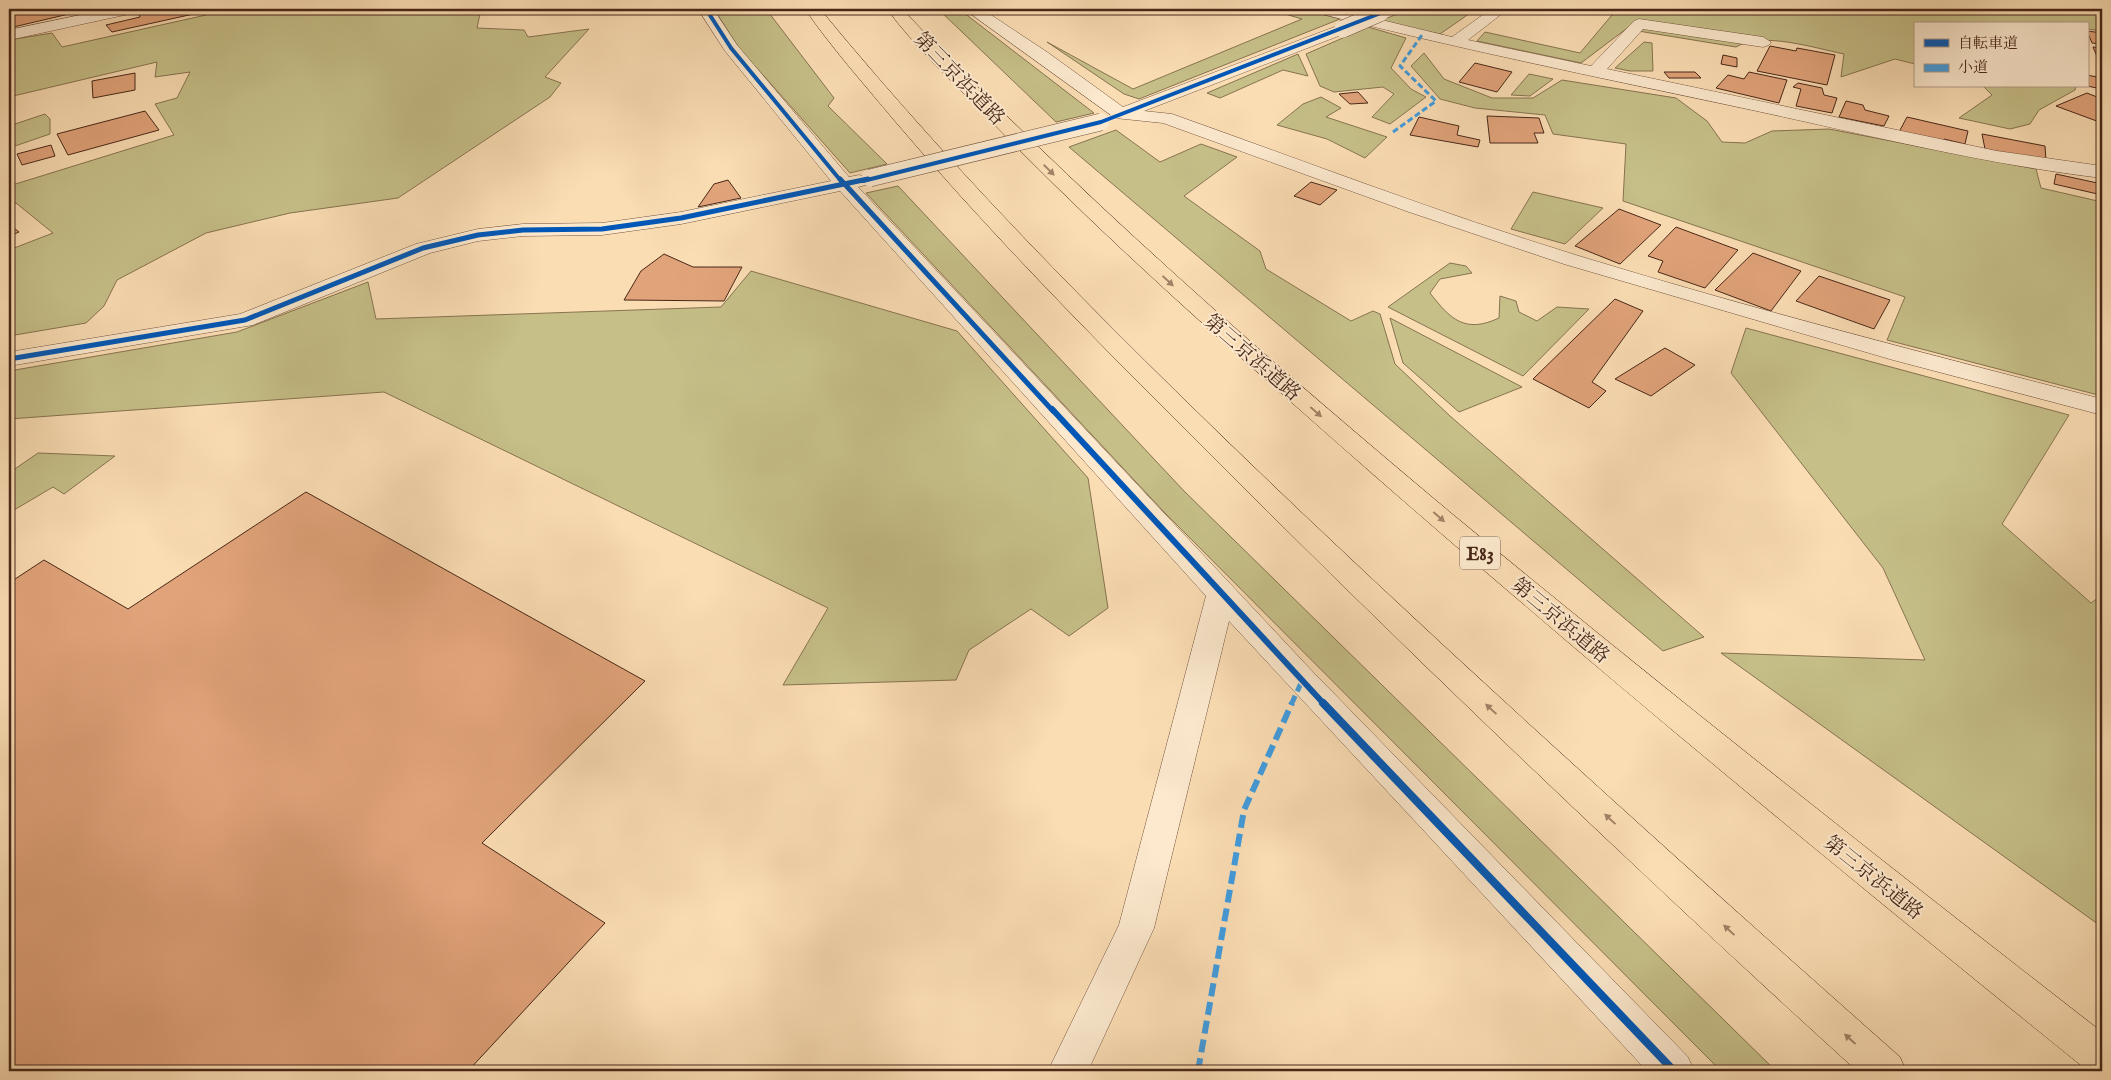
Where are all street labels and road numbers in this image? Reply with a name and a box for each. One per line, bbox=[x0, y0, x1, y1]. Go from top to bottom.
street label: 第三京浜道路 bbox=[908, 27, 1010, 131]
street label: 第三京浜道路 bbox=[1199, 309, 1305, 407]
road number: E83 bbox=[1460, 536, 1500, 570]
street label: 第三京浜道路 bbox=[1506, 573, 1614, 669]
street label: 第三京浜道路 bbox=[1819, 831, 1928, 926]

